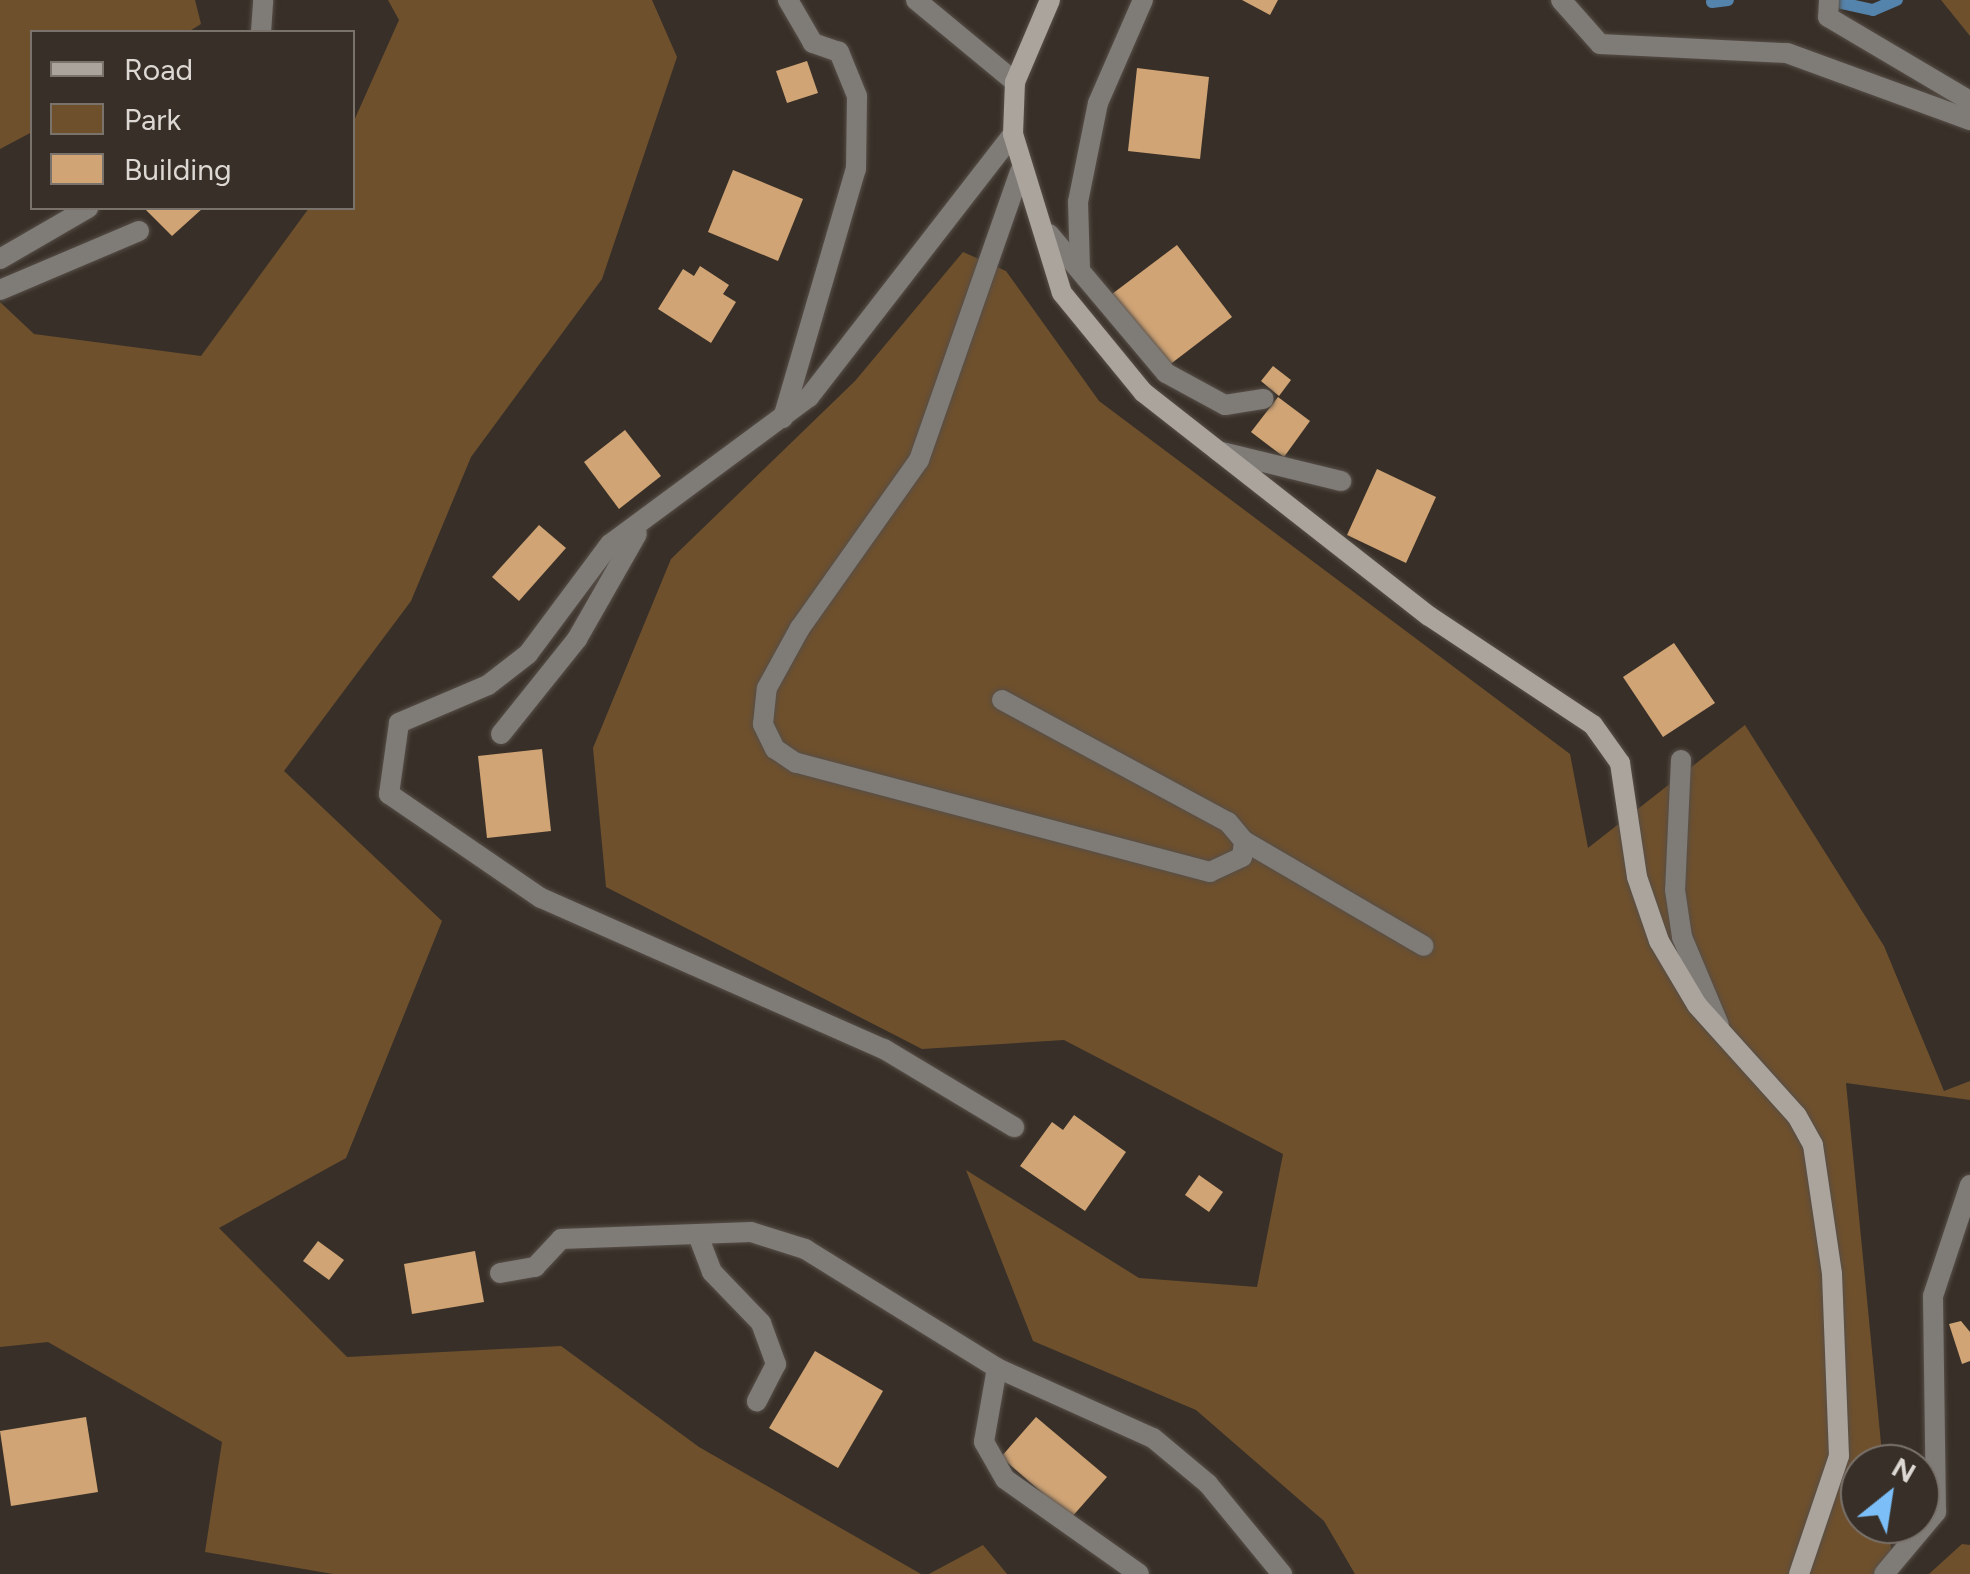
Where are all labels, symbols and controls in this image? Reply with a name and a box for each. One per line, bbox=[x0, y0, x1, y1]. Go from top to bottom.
legend bbox=[30, 30, 355, 210]
text: Road bbox=[124, 51, 193, 88]
text: Park bbox=[124, 101, 181, 138]
text: Building bbox=[124, 151, 232, 188]
north arrow bbox=[1840, 1444, 1940, 1544]
text: N bbox=[1886, 1450, 1922, 1490]

